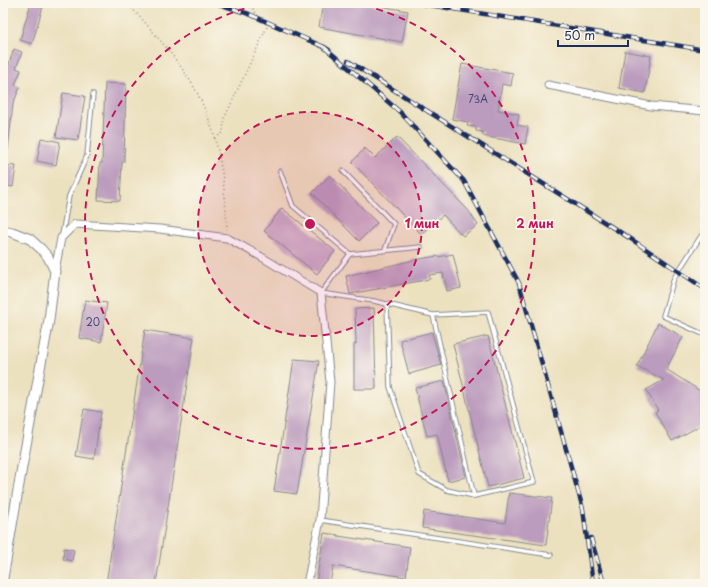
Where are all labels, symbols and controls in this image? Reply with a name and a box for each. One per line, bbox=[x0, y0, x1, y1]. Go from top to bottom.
scale bar bbox=[558, 22, 628, 48]
text: 50 m bbox=[564, 26, 595, 44]
house number: 73А bbox=[468, 91, 488, 106]
text: 1 мин bbox=[405, 214, 440, 232]
text: 2 мин bbox=[516, 214, 554, 232]
centre of rings bbox=[303, 217, 317, 231]
house number: 20 bbox=[86, 314, 100, 329]

